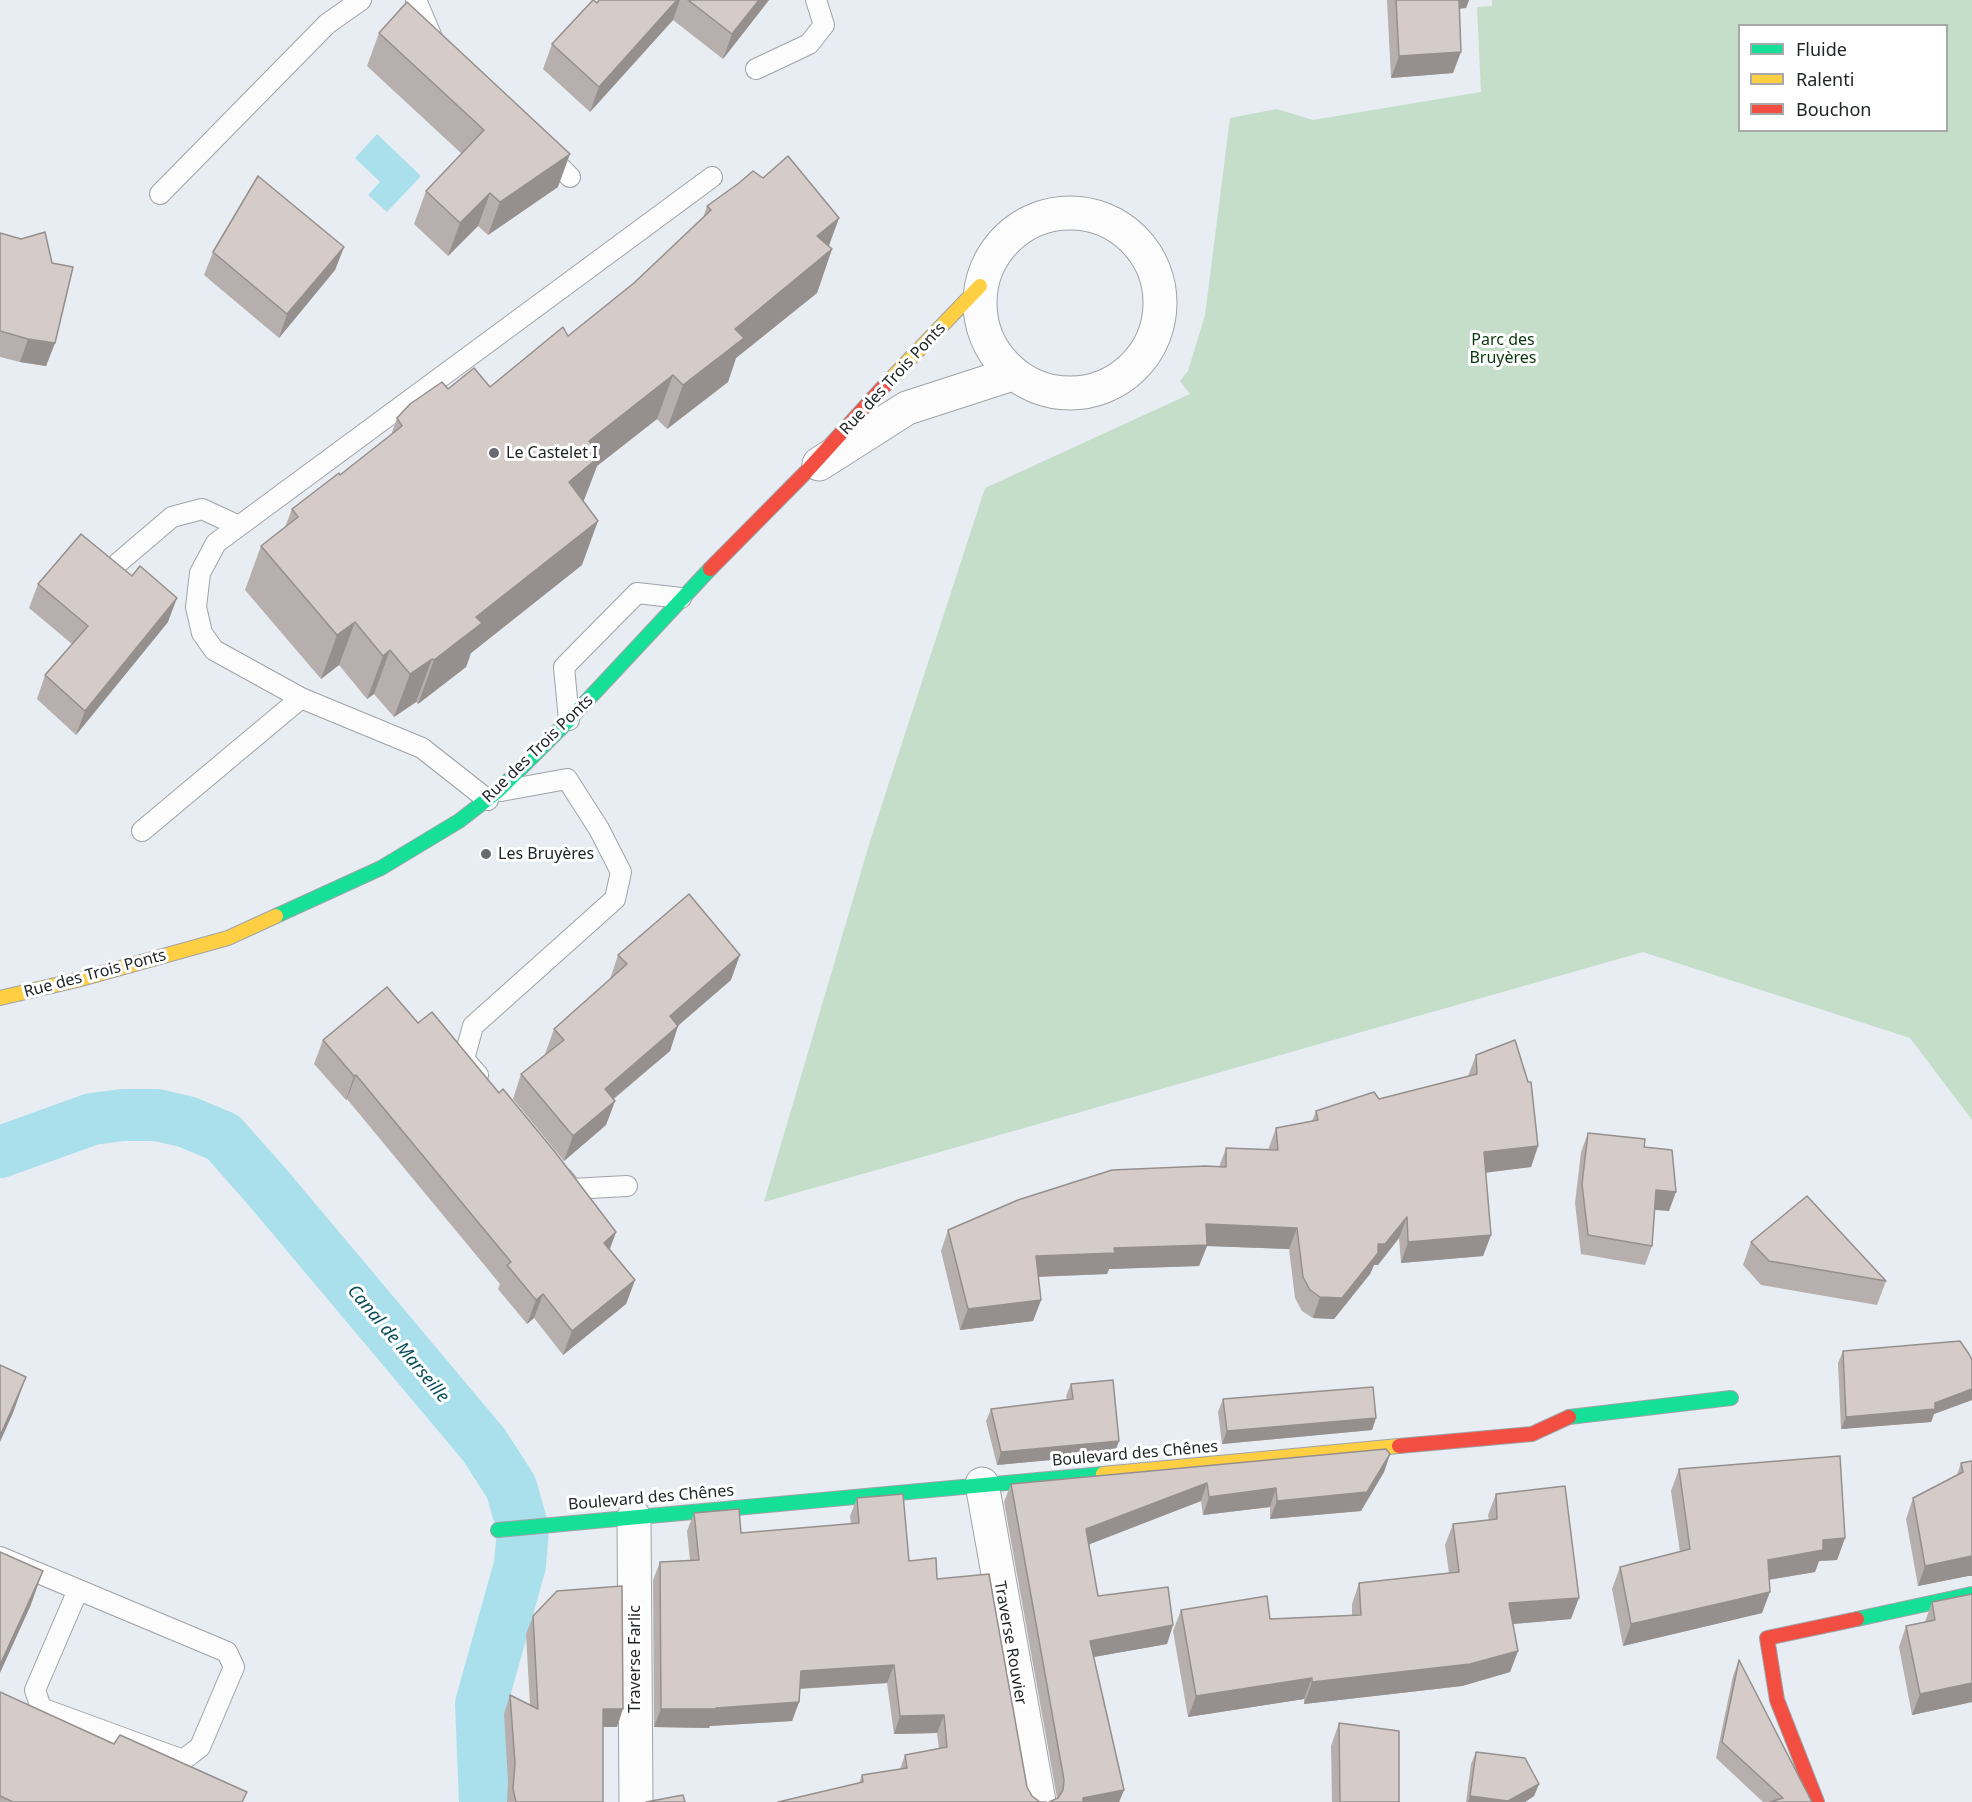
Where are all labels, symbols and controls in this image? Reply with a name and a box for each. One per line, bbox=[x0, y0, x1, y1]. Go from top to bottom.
legend bbox=[1738, 24, 1948, 132]
text: Fluide bbox=[1796, 37, 1847, 61]
text: Ralenti bbox=[1796, 67, 1854, 91]
text: Bouchon bbox=[1796, 97, 1872, 121]
street label: Rue des Trois Ponts bbox=[836, 319, 950, 439]
park label: Parc des Bruyères bbox=[1469, 330, 1537, 368]
place label: Le Castelet I bbox=[506, 443, 598, 463]
marker: Le Castelet I bbox=[487, 446, 501, 460]
street label: Rue des Trois Ponts bbox=[479, 691, 597, 807]
place label: Les Bruyères bbox=[498, 844, 594, 864]
marker: Les Bruyères bbox=[479, 847, 493, 861]
street label: Rue des Trois Ponts bbox=[22, 946, 168, 1002]
water label: Canal de Marseille bbox=[342, 1281, 454, 1407]
street label: Boulevard des Chênes bbox=[1051, 1437, 1219, 1471]
street label: Boulevard des Chênes bbox=[567, 1481, 735, 1515]
street label: Traverse Rouvier bbox=[990, 1580, 1030, 1706]
street label: Traverse Farlic bbox=[625, 1605, 645, 1713]

